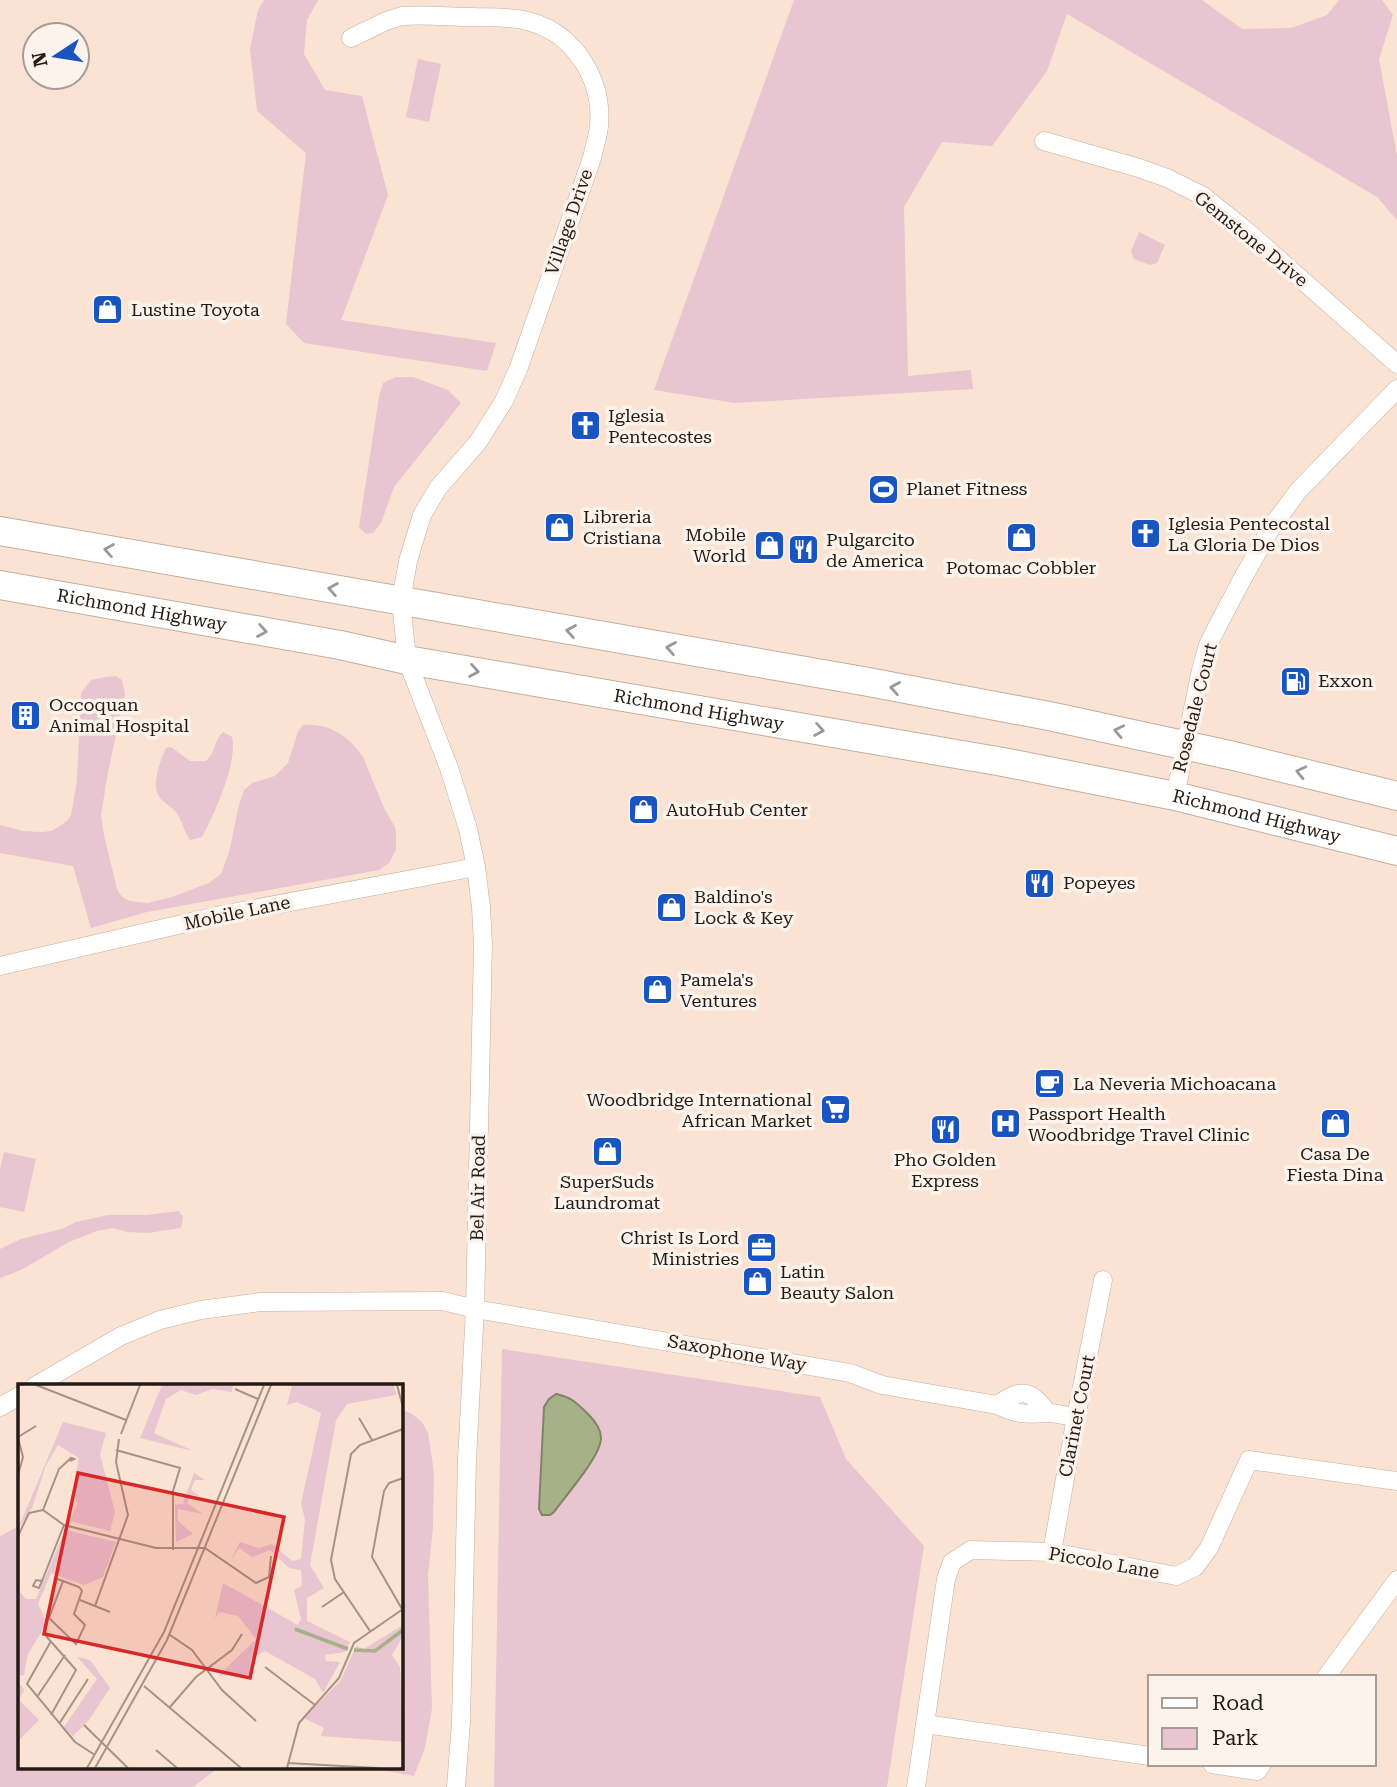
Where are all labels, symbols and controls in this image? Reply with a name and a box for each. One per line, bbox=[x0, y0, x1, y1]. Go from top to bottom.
north arrow bbox=[21, 21, 91, 91]
text: N bbox=[27, 50, 53, 69]
street label: Village Drive bbox=[541, 166, 596, 277]
street label: Gemstone Drive bbox=[1190, 186, 1312, 291]
shop icon: Lustine Toyota bbox=[91, 293, 125, 327]
place label: Lustine Toyota bbox=[131, 299, 260, 320]
place label: Iglesia Pentecostes bbox=[608, 405, 712, 447]
church icon: Iglesia Pentecostes bbox=[568, 409, 602, 443]
sports icon: Planet Fitness bbox=[866, 472, 900, 506]
place label: Planet Fitness bbox=[906, 478, 1027, 499]
place label: Libreria Cristiana bbox=[583, 506, 662, 548]
shop icon: Libreria Cristiana bbox=[543, 510, 577, 544]
place label: Iglesia Pentecostal La Gloria De Dios bbox=[1168, 513, 1330, 555]
church icon: Iglesia Pentecostal La Gloria De Dios bbox=[1128, 517, 1162, 551]
shop icon: Potomac Cobbler bbox=[1004, 521, 1038, 555]
place label: Mobile World bbox=[685, 524, 746, 566]
shop icon: Mobile World bbox=[752, 528, 786, 562]
place label: Pulgarcito de America bbox=[826, 529, 924, 571]
restaurant icon: Pulgarcito de America bbox=[786, 533, 820, 567]
one-way arrow bbox=[103, 543, 115, 558]
place label: Potomac Cobbler bbox=[946, 557, 1096, 578]
one-way arrow bbox=[327, 583, 339, 598]
street label: Richmond Highway bbox=[55, 584, 229, 635]
one-way arrow bbox=[256, 623, 267, 638]
one-way arrow bbox=[565, 624, 577, 639]
street label: Rosedale Court bbox=[1168, 641, 1221, 775]
one-way arrow bbox=[665, 642, 677, 657]
one-way arrow bbox=[468, 663, 480, 678]
fuel station icon: Exxon bbox=[1278, 664, 1312, 698]
place label: Exxon bbox=[1318, 670, 1374, 691]
one-way arrow bbox=[889, 681, 901, 696]
street label: Richmond Highway bbox=[612, 685, 786, 734]
place label: Occoquan Animal Hospital bbox=[49, 694, 189, 736]
building icon: Occoquan Animal Hospital bbox=[9, 698, 43, 732]
one-way arrow bbox=[813, 722, 825, 737]
one-way arrow bbox=[1113, 724, 1125, 739]
one-way arrow bbox=[1296, 766, 1308, 780]
street label: Richmond Highway bbox=[1171, 785, 1343, 847]
shop icon: AutoHub Center bbox=[626, 793, 660, 827]
place label: AutoHub Center bbox=[666, 799, 808, 820]
restaurant icon: Popeyes bbox=[1023, 866, 1057, 900]
place label: Popeyes bbox=[1063, 872, 1135, 893]
place label: Baldino's Lock & Key bbox=[694, 886, 794, 928]
shop icon: Baldino's Lock & Key bbox=[654, 890, 688, 924]
street label: Mobile Lane bbox=[182, 891, 292, 934]
place label: Pamela's Ventures bbox=[680, 969, 757, 1011]
shop icon: Pamela's Ventures bbox=[640, 973, 674, 1007]
cafe icon: La Neveria Michoacana bbox=[1033, 1067, 1067, 1101]
place label: La Neveria Michoacana bbox=[1073, 1073, 1276, 1094]
place label: Woodbridge International African Market bbox=[587, 1089, 812, 1131]
supermarket icon: Woodbridge International African Market bbox=[818, 1093, 852, 1127]
place label: Passport Health Woodbridge Travel Clinic bbox=[1028, 1103, 1250, 1145]
shop icon: Casa De Fiesta Dina bbox=[1318, 1106, 1352, 1140]
hospital icon: Passport Health Woodbridge Travel Clinic bbox=[988, 1107, 1022, 1141]
restaurant icon: Pho Golden Express bbox=[928, 1112, 962, 1146]
street label: Bel Air Road bbox=[466, 1134, 489, 1241]
shop icon: SuperSuds Laundromat bbox=[590, 1135, 624, 1169]
place label: Casa De Fiesta Dina bbox=[1287, 1143, 1384, 1185]
place label: Pho Golden Express bbox=[894, 1149, 997, 1191]
place label: SuperSuds Laundromat bbox=[554, 1171, 660, 1213]
place label: Christ Is Lord Ministries bbox=[621, 1227, 739, 1269]
office icon: Christ Is Lord Ministries bbox=[745, 1231, 779, 1265]
place label: Latin Beauty Salon bbox=[780, 1261, 895, 1303]
shop icon: Latin Beauty Salon bbox=[740, 1265, 774, 1299]
street label: Saxophone Way bbox=[666, 1330, 808, 1375]
street label: Clarinet Court bbox=[1054, 1353, 1099, 1479]
inset map bbox=[18, 1384, 402, 1770]
street label: Piccolo Lane bbox=[1047, 1542, 1161, 1583]
legend bbox=[1148, 1675, 1376, 1766]
text: Road bbox=[1212, 1691, 1264, 1715]
text: Park bbox=[1212, 1726, 1258, 1750]

